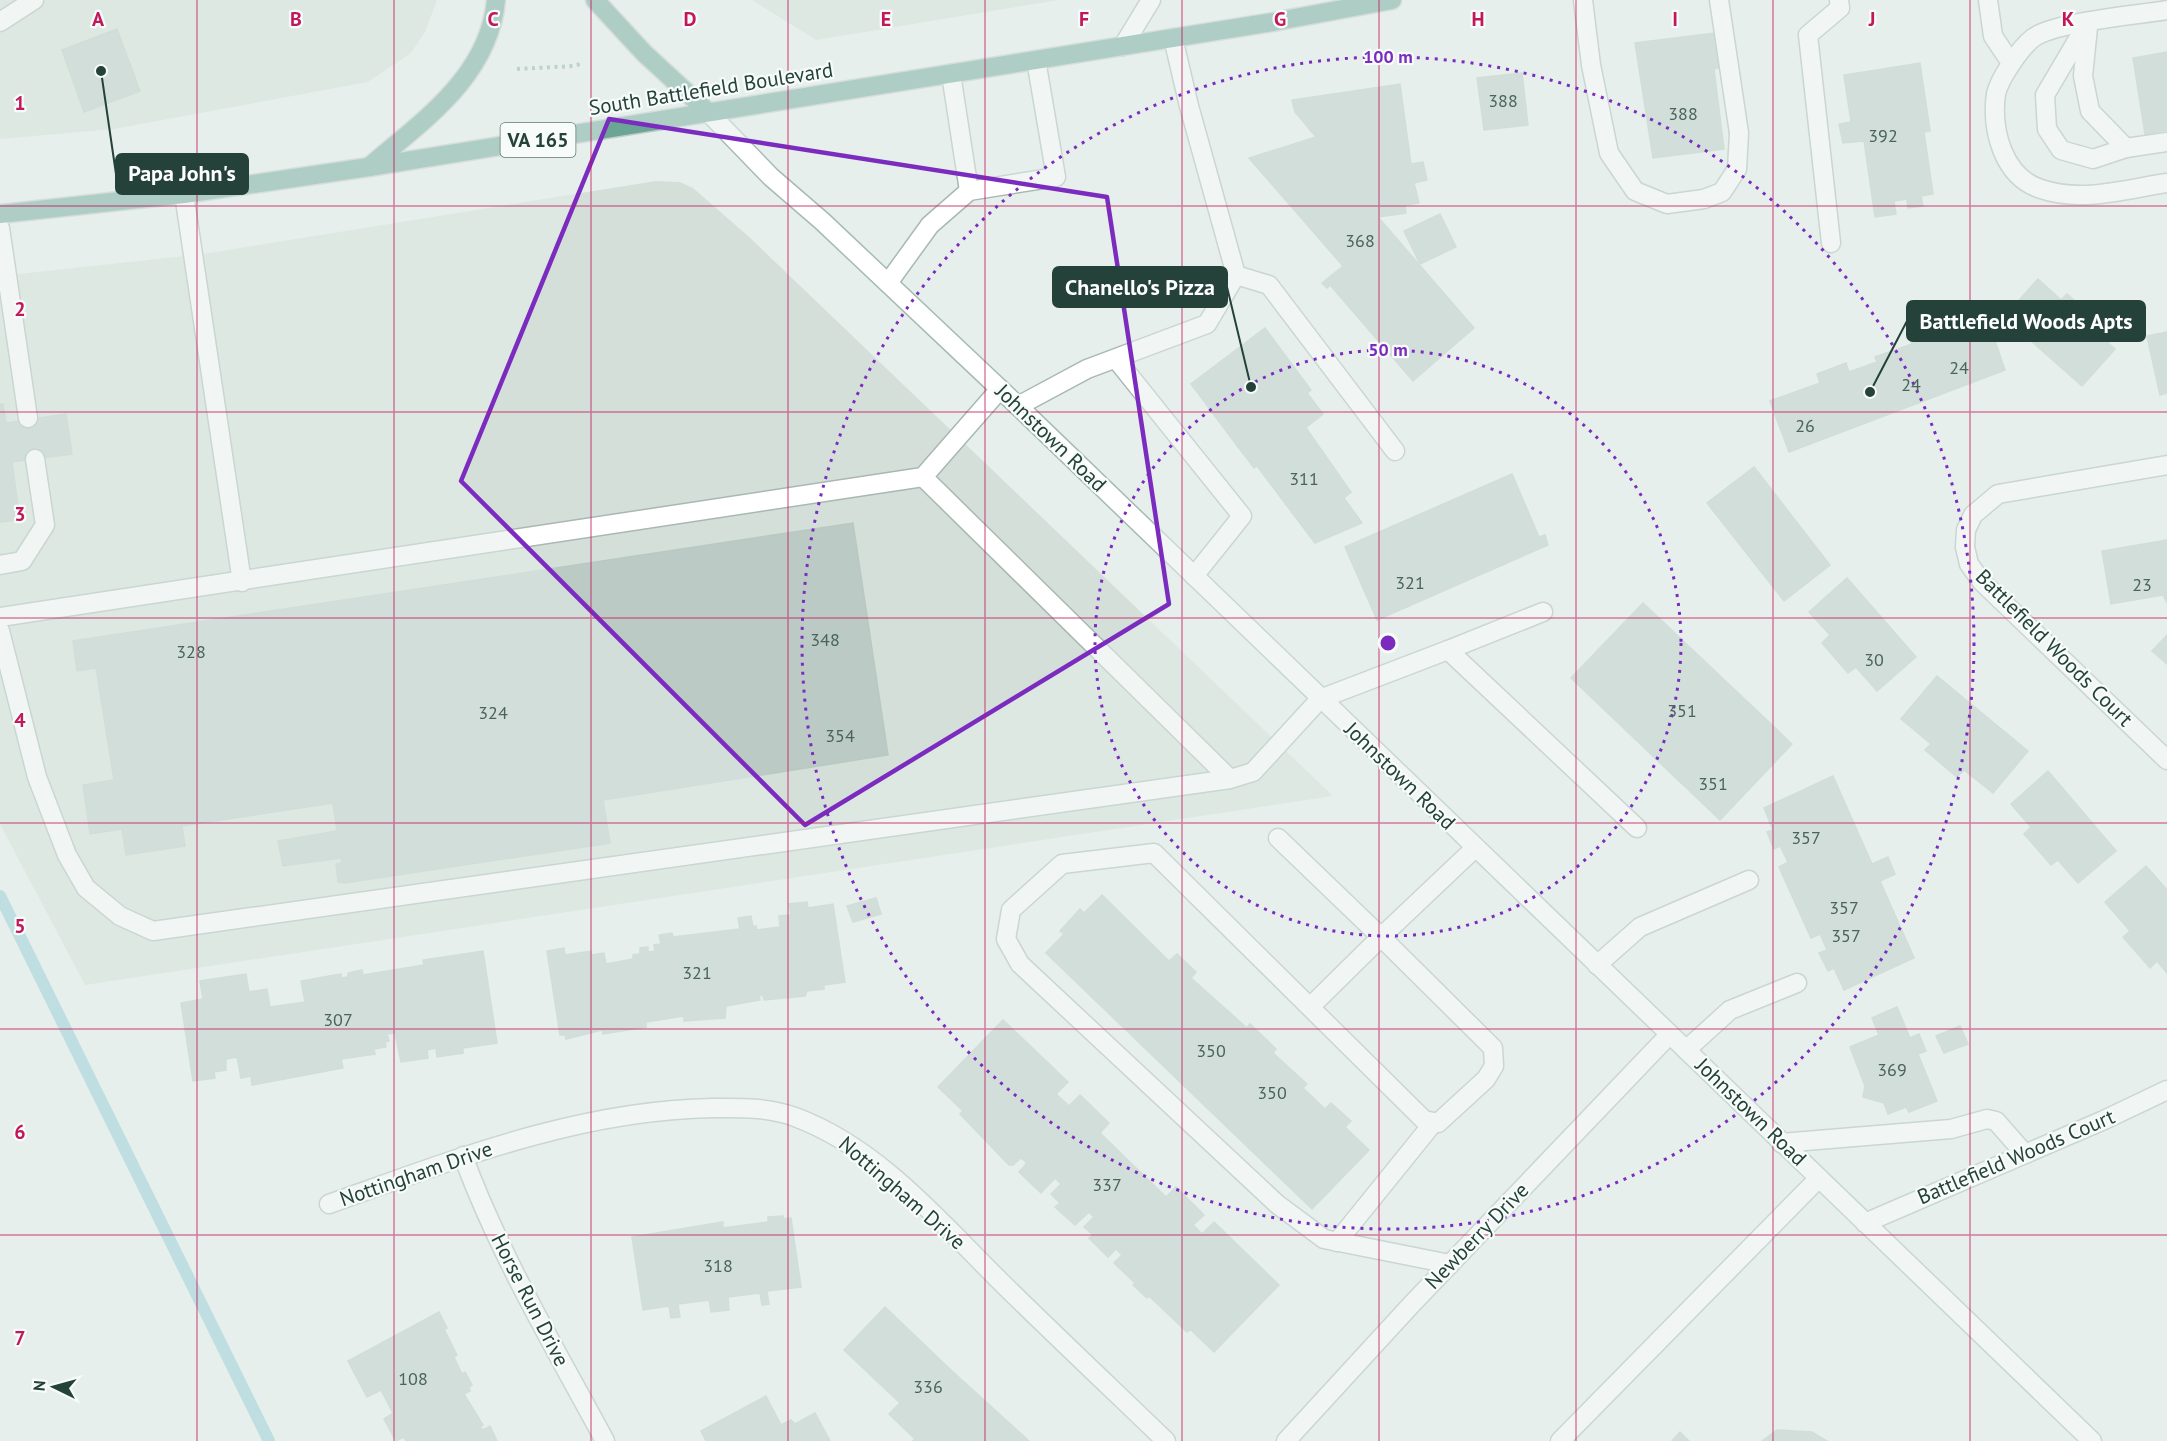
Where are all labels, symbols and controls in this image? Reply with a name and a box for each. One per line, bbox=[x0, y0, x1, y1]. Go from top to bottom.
text: A bbox=[92, 6, 105, 32]
text: B bbox=[290, 6, 302, 32]
text: C bbox=[487, 6, 499, 32]
text: D bbox=[684, 6, 697, 32]
text: E bbox=[881, 6, 891, 32]
text: F bbox=[1079, 6, 1089, 32]
text: G bbox=[1274, 6, 1286, 32]
text: H bbox=[1471, 6, 1485, 32]
text: I bbox=[1672, 6, 1678, 32]
text: J bbox=[1868, 6, 1875, 32]
text: K bbox=[2062, 6, 2075, 32]
text: 100 m bbox=[1363, 45, 1413, 68]
street label: South Battlefield Boulevard bbox=[587, 56, 835, 121]
house number: 388 bbox=[1488, 89, 1518, 112]
text: 1 bbox=[14, 90, 26, 116]
house number: 388 bbox=[1668, 102, 1698, 125]
road number: VA 165 bbox=[500, 123, 576, 157]
house number: 392 bbox=[1868, 124, 1898, 147]
callout: Papa John's bbox=[116, 154, 248, 194]
text: Papa John's bbox=[128, 159, 236, 187]
house number: 368 bbox=[1345, 229, 1375, 252]
callout: Chanello's Pizza bbox=[1053, 267, 1227, 307]
text: Chanello's Pizza bbox=[1065, 273, 1215, 301]
text: 2 bbox=[14, 296, 26, 322]
callout: Battlefield Woods Apts bbox=[1907, 301, 2145, 341]
text: Battlefield Woods Apts bbox=[1920, 307, 2132, 335]
text: 50 m bbox=[1368, 338, 1408, 361]
house number: 24 bbox=[1949, 356, 1969, 379]
house number: 24 bbox=[1901, 373, 1921, 396]
street label: Johnstown Road bbox=[989, 377, 1113, 497]
house number: 26 bbox=[1795, 414, 1815, 437]
house number: 311 bbox=[1289, 467, 1319, 490]
text: 3 bbox=[14, 501, 26, 527]
street label: Battlefield Woods Court bbox=[1970, 563, 2139, 732]
house number: 321 bbox=[1395, 571, 1425, 594]
house number: 23 bbox=[2132, 573, 2152, 596]
house number: 348 bbox=[810, 628, 840, 651]
centre of rings bbox=[1378, 633, 1398, 653]
house number: 328 bbox=[176, 640, 206, 663]
house number: 30 bbox=[1864, 648, 1884, 671]
house number: 351 bbox=[1667, 699, 1697, 722]
house number: 324 bbox=[478, 701, 508, 724]
text: 4 bbox=[14, 707, 26, 733]
street label: Johnstown Road bbox=[1338, 715, 1462, 835]
house number: 354 bbox=[825, 724, 855, 747]
house number: 351 bbox=[1698, 772, 1728, 795]
house number: 357 bbox=[1791, 826, 1821, 849]
house number: 357 bbox=[1829, 896, 1859, 919]
text: 5 bbox=[14, 913, 26, 939]
house number: 357 bbox=[1831, 924, 1861, 947]
house number: 321 bbox=[682, 961, 712, 984]
house number: 307 bbox=[323, 1008, 353, 1031]
house number: 350 bbox=[1196, 1039, 1226, 1062]
street label: Johnstown Road bbox=[1689, 1051, 1813, 1171]
house number: 369 bbox=[1877, 1058, 1907, 1081]
house number: 350 bbox=[1257, 1081, 1287, 1104]
street label: Battlefield Woods Court bbox=[1913, 1103, 2119, 1210]
text: 6 bbox=[14, 1119, 26, 1145]
street label: Nottingham Drive bbox=[833, 1130, 971, 1255]
street label: Nottingham Drive bbox=[336, 1135, 496, 1212]
house number: 337 bbox=[1092, 1173, 1122, 1196]
street label: Newberry Drive bbox=[1419, 1177, 1534, 1295]
street label: Horse Run Drive bbox=[485, 1229, 575, 1371]
house number: 318 bbox=[703, 1254, 733, 1277]
text: 7 bbox=[14, 1325, 26, 1351]
north arrow bbox=[24, 1357, 84, 1417]
house number: 108 bbox=[398, 1367, 428, 1390]
house number: 336 bbox=[913, 1375, 943, 1398]
text: N bbox=[29, 1380, 49, 1392]

